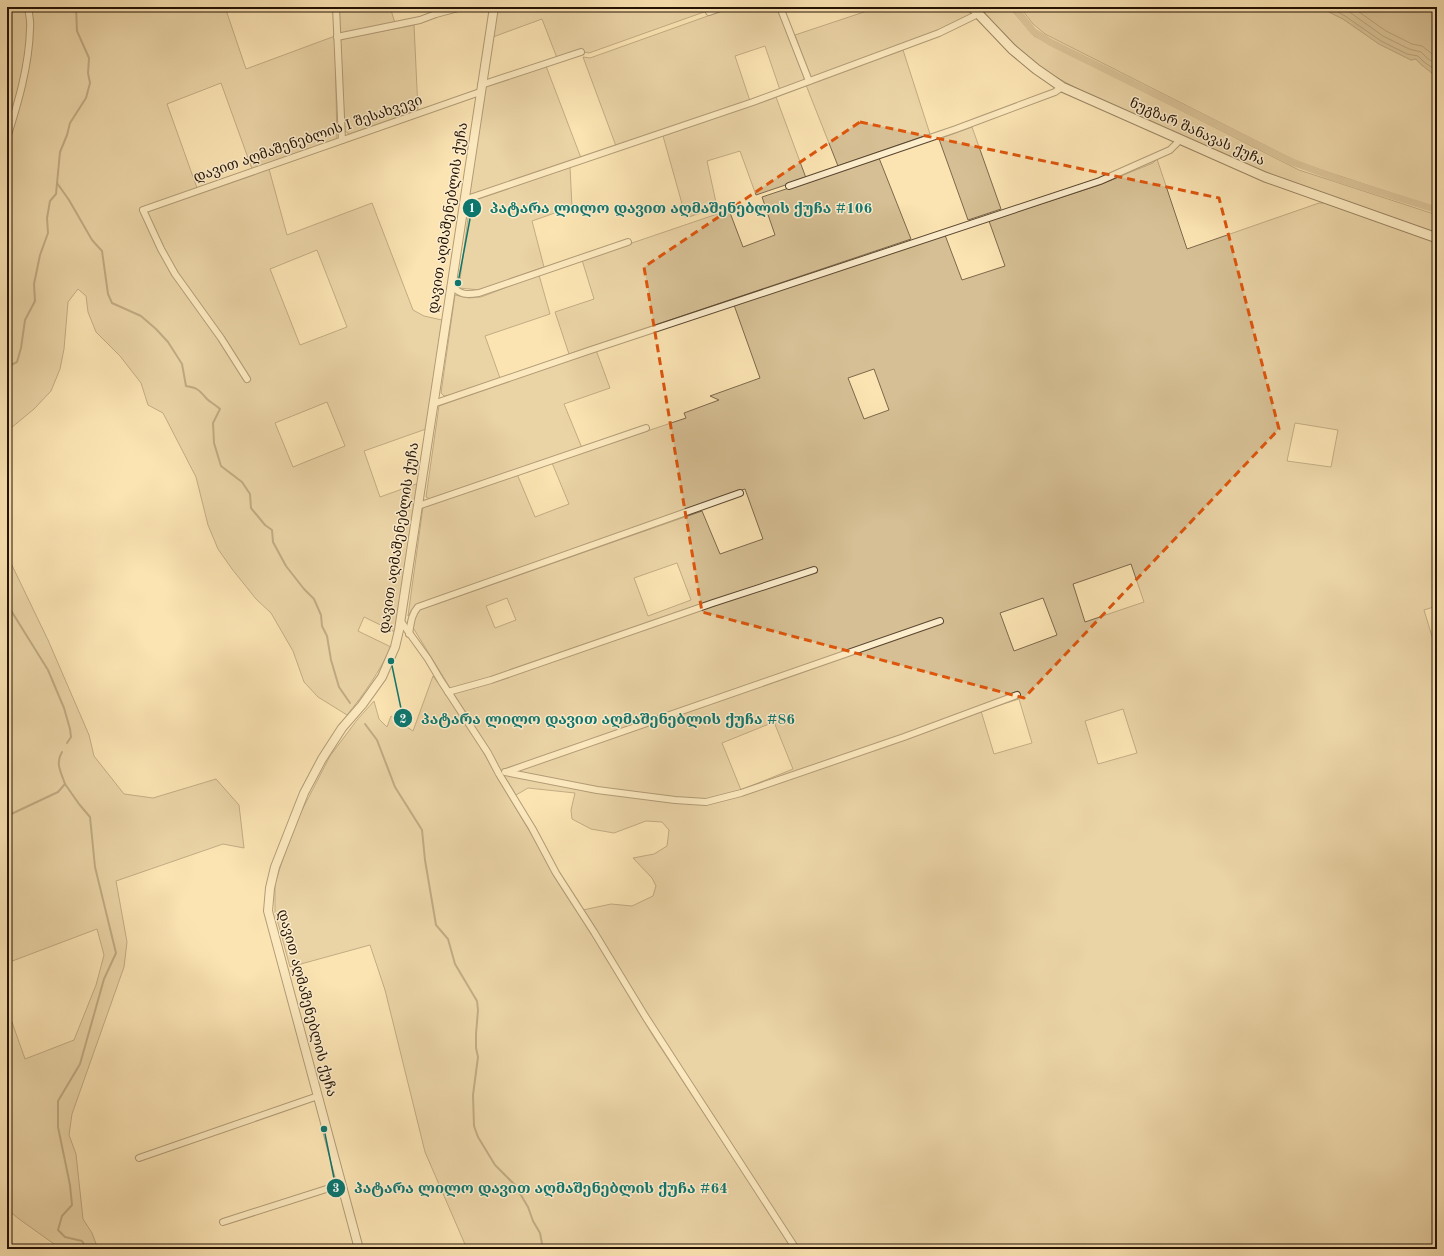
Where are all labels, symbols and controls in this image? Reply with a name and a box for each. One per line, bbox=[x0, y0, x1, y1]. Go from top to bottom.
street label: დავით აღმაშენებლის I შესახვევი bbox=[191, 92, 425, 186]
street label: ნუგზარ შანავას ქუჩა bbox=[1127, 95, 1267, 169]
street label: დავით აღმაშენებლის ქუჩა bbox=[425, 121, 471, 315]
callout: პატარა ლილო დავით აღმაშენებლის ქუჩა #106 bbox=[462, 194, 880, 221]
text: პატარა ლილო დავით აღმაშენებლის ქუჩა #106 bbox=[490, 201, 873, 217]
text: 1 bbox=[469, 203, 475, 215]
street label: დავით აღმაშენებლის ქუჩა bbox=[376, 441, 422, 635]
callout: პატარა ლილო დავით აღმაშენებლის ქუჩა #86 bbox=[393, 705, 802, 732]
text: პატარა ლილო დავით აღმაშენებლის ქუჩა #86 bbox=[421, 712, 795, 728]
text: 2 bbox=[400, 714, 407, 726]
street label: დავით აღმაშენებლის ქუჩა bbox=[274, 908, 340, 1098]
callout: პატარა ლილო დავით აღმაშენებლის ქუჩა #64 bbox=[326, 1175, 735, 1202]
text: პატარა ლილო დავით აღმაშენებლის ქუჩა #64 bbox=[354, 1181, 728, 1197]
text: 3 bbox=[333, 1183, 340, 1195]

